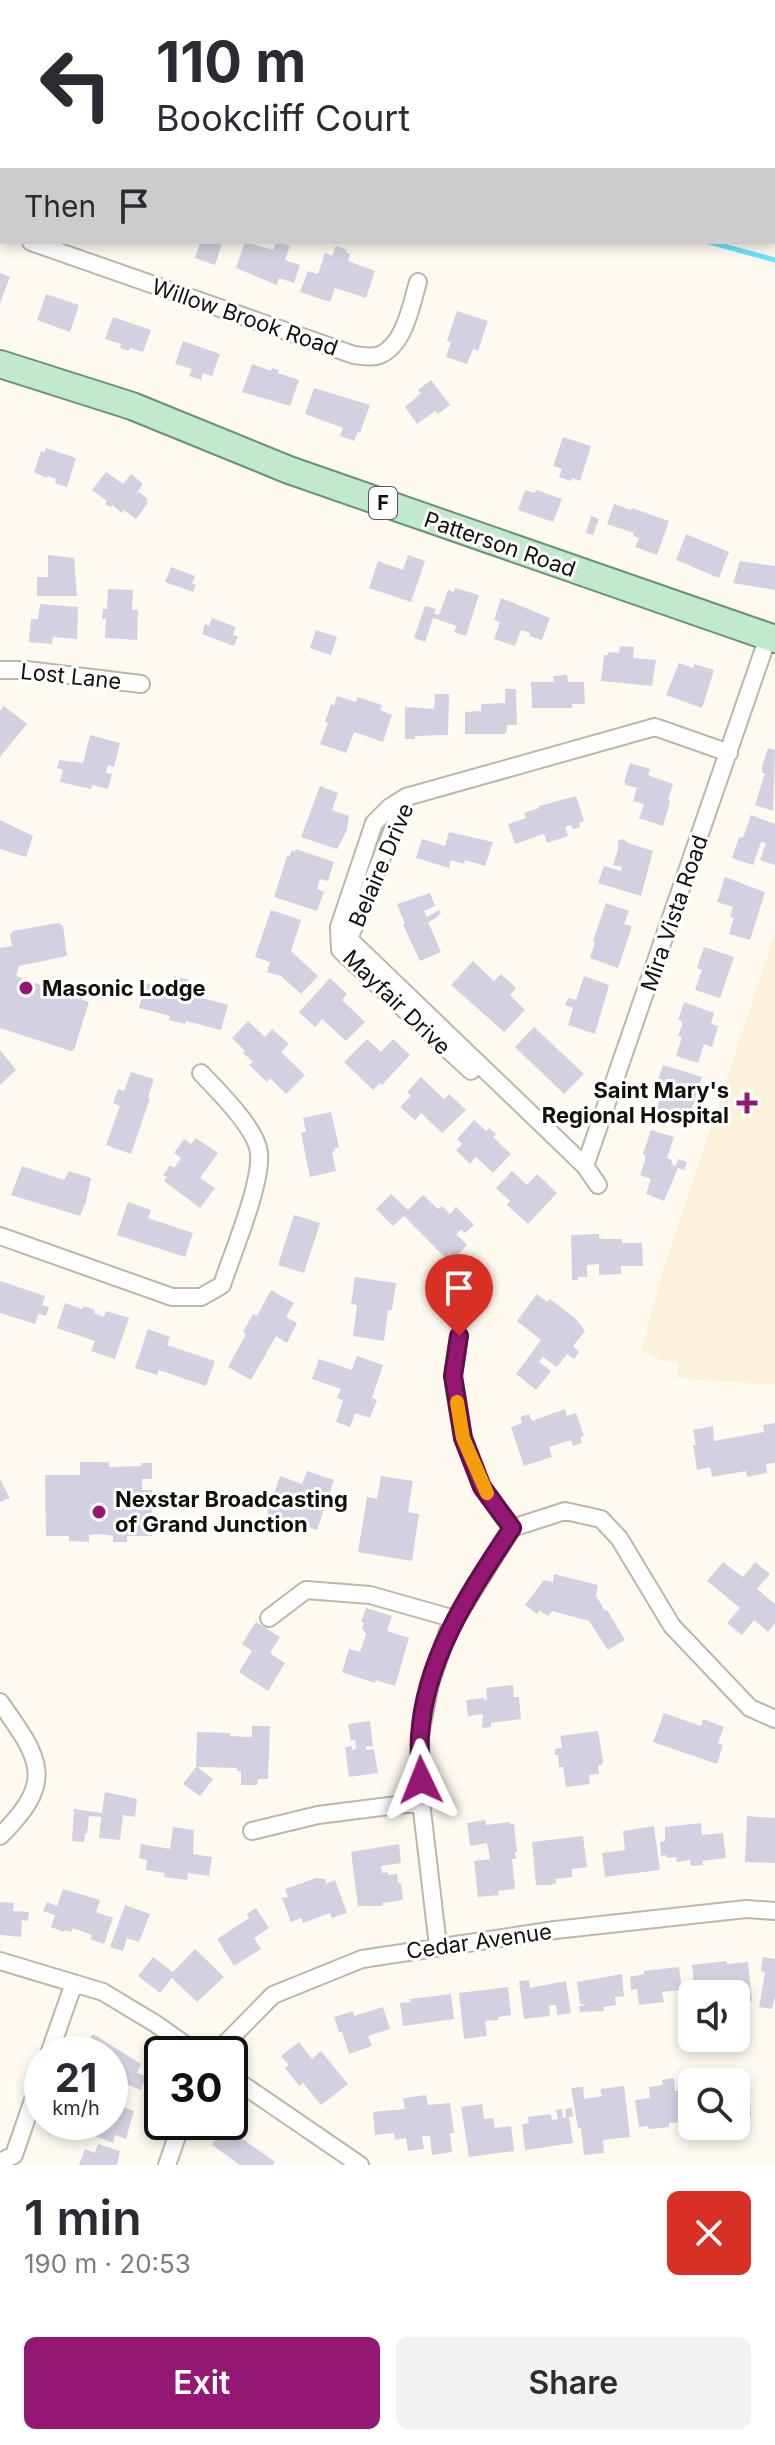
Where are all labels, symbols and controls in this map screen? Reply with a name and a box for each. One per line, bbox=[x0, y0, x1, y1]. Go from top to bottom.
text: 110 m bbox=[156, 28, 306, 96]
icon: left bbox=[24, 32, 128, 136]
text: Bookcliff Court bbox=[156, 96, 410, 140]
icon: arrive bbox=[112, 184, 156, 228]
text: Then bbox=[24, 188, 96, 224]
street label: Willow Brook Road bbox=[149, 273, 341, 361]
road number: F bbox=[369, 487, 397, 519]
street label: Patterson Road bbox=[421, 506, 579, 582]
street label: Lost Lane bbox=[19, 658, 123, 694]
street label: Belaire Drive bbox=[343, 799, 419, 931]
street label: Mira Vista Road bbox=[635, 832, 713, 994]
street label: Mayfair Drive bbox=[338, 944, 456, 1060]
place label: Masonic Lodge bbox=[42, 975, 206, 1001]
marker: Masonic Lodge bbox=[17, 979, 35, 997]
place label: Saint Mary's Regional Hospital bbox=[542, 1077, 729, 1128]
marker: Saint Mary's Regional Hospital bbox=[736, 1092, 758, 1114]
pin bbox=[425, 1254, 493, 1336]
icon: arrive bbox=[437, 1266, 481, 1310]
place label: Nexstar Broadcasting of Grand Junction bbox=[115, 1486, 348, 1537]
marker: Nexstar Broadcasting of Grand Junction bbox=[90, 1503, 108, 1521]
position arrow bbox=[379, 1738, 463, 1822]
street label: Cedar Avenue bbox=[405, 1918, 553, 1964]
map controls bbox=[678, 1980, 750, 2140]
button: sound bbox=[678, 1980, 750, 2052]
speed limit sign: 30 bbox=[144, 2036, 248, 2140]
text: 21 bbox=[55, 2053, 97, 2102]
button: search bbox=[678, 2068, 750, 2140]
text: km/h bbox=[52, 2096, 100, 2120]
text: 1 min bbox=[24, 2188, 142, 2247]
button: close bbox=[667, 2191, 751, 2275]
text: 190 m · 20:53 bbox=[24, 2248, 191, 2279]
button: Exit bbox=[24, 2337, 380, 2429]
button: Share bbox=[396, 2337, 751, 2429]

